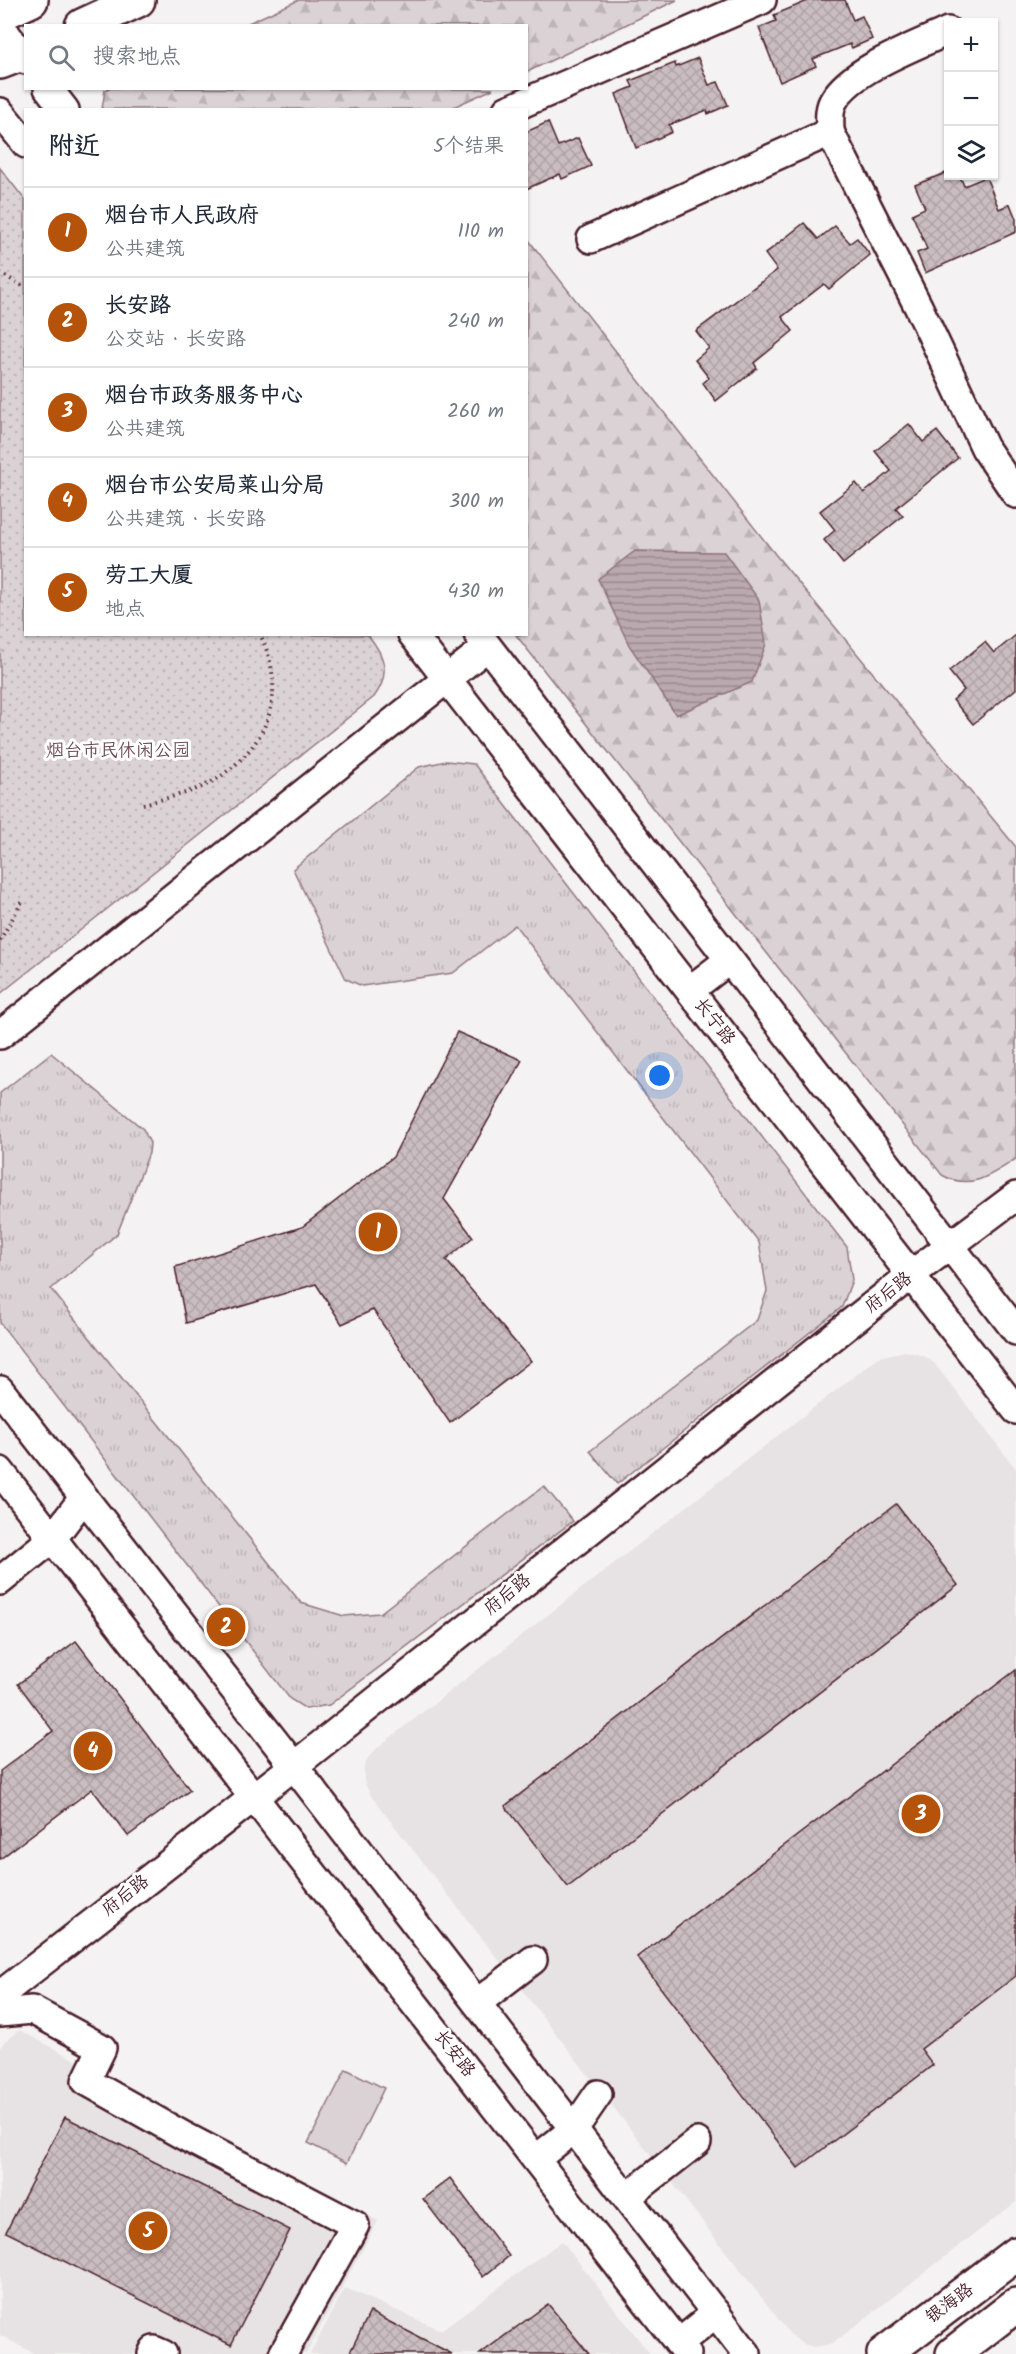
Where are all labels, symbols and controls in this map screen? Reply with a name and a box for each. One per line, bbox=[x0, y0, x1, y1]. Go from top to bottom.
map controls bbox=[944, 18, 998, 180]
button: + bbox=[944, 18, 998, 72]
search box bbox=[24, 24, 528, 90]
text: 搜索地点 bbox=[93, 40, 181, 75]
icon: search bbox=[45, 41, 78, 74]
button: − bbox=[944, 72, 998, 126]
text: 附近 bbox=[48, 126, 100, 168]
button: layers bbox=[944, 126, 998, 180]
text: 5个结果 bbox=[433, 131, 504, 163]
text: 烟台市人民政府 bbox=[105, 199, 259, 234]
text: 1 bbox=[64, 216, 71, 248]
text: 110 m bbox=[458, 216, 504, 248]
text: 公共建筑 bbox=[105, 234, 185, 266]
text: 长安路 bbox=[105, 289, 171, 324]
text: 2 bbox=[62, 306, 73, 338]
text: 240 m bbox=[447, 306, 504, 338]
text: 公交站 · 长安路 bbox=[105, 324, 246, 356]
text: 烟台市政务服务中心 bbox=[105, 379, 303, 414]
text: 3 bbox=[62, 396, 73, 428]
text: 260 m bbox=[447, 396, 504, 428]
text: 公共建筑 bbox=[105, 414, 185, 446]
text: 烟台市公安局莱山分局 bbox=[105, 469, 325, 504]
text: 4 bbox=[62, 486, 73, 518]
text: 300 m bbox=[449, 486, 504, 518]
text: 公共建筑 · 长安路 bbox=[105, 504, 266, 536]
text: 劳工大厦 bbox=[105, 559, 193, 594]
text: 5 bbox=[62, 576, 73, 608]
text: 430 m bbox=[448, 576, 504, 608]
text: 地点 bbox=[105, 594, 145, 626]
park label: 烟台市民休闲公园 bbox=[46, 737, 190, 766]
street label: 长宁路 bbox=[686, 992, 742, 1052]
your location bbox=[645, 1061, 674, 1090]
pin: 1 bbox=[358, 1210, 398, 1254]
street label: 府后路 bbox=[859, 1265, 919, 1321]
street label: 府后路 bbox=[478, 1567, 538, 1623]
pin: 2 bbox=[206, 1604, 246, 1650]
pin: 4 bbox=[74, 1728, 112, 1774]
pin: 3 bbox=[902, 1792, 940, 1836]
street label: 府后路 bbox=[96, 1868, 156, 1924]
street label: 长安路 bbox=[426, 2024, 482, 2084]
pin: 5 bbox=[128, 2208, 168, 2254]
street label: 银海路 bbox=[920, 2276, 980, 2332]

